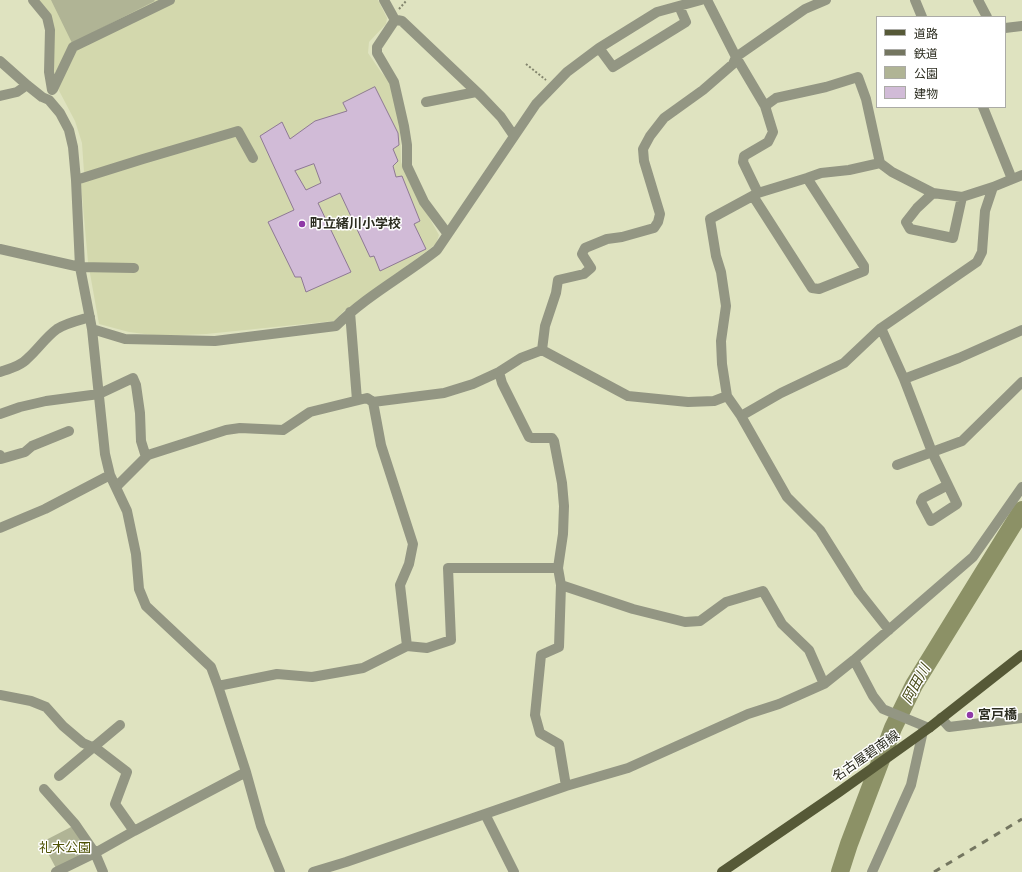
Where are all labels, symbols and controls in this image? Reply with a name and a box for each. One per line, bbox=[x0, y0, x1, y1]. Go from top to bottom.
legend bbox=[876, 16, 1006, 108]
text: 道路 bbox=[914, 26, 938, 41]
text: 鉄道 bbox=[914, 46, 938, 61]
text: 公園 bbox=[914, 66, 938, 81]
text: 建物 bbox=[914, 86, 938, 101]
place label: 町立緒川小学校 bbox=[310, 216, 401, 232]
marker: 町立緒川小学校 bbox=[297, 219, 307, 229]
water label: 岡田川 bbox=[898, 662, 934, 706]
place label: 宮戸橋 bbox=[978, 707, 1017, 723]
marker: 宮戸橋 bbox=[965, 710, 975, 720]
street label: 名古屋碧南線 bbox=[830, 727, 902, 785]
park label: 礼木公園 bbox=[39, 840, 91, 856]

